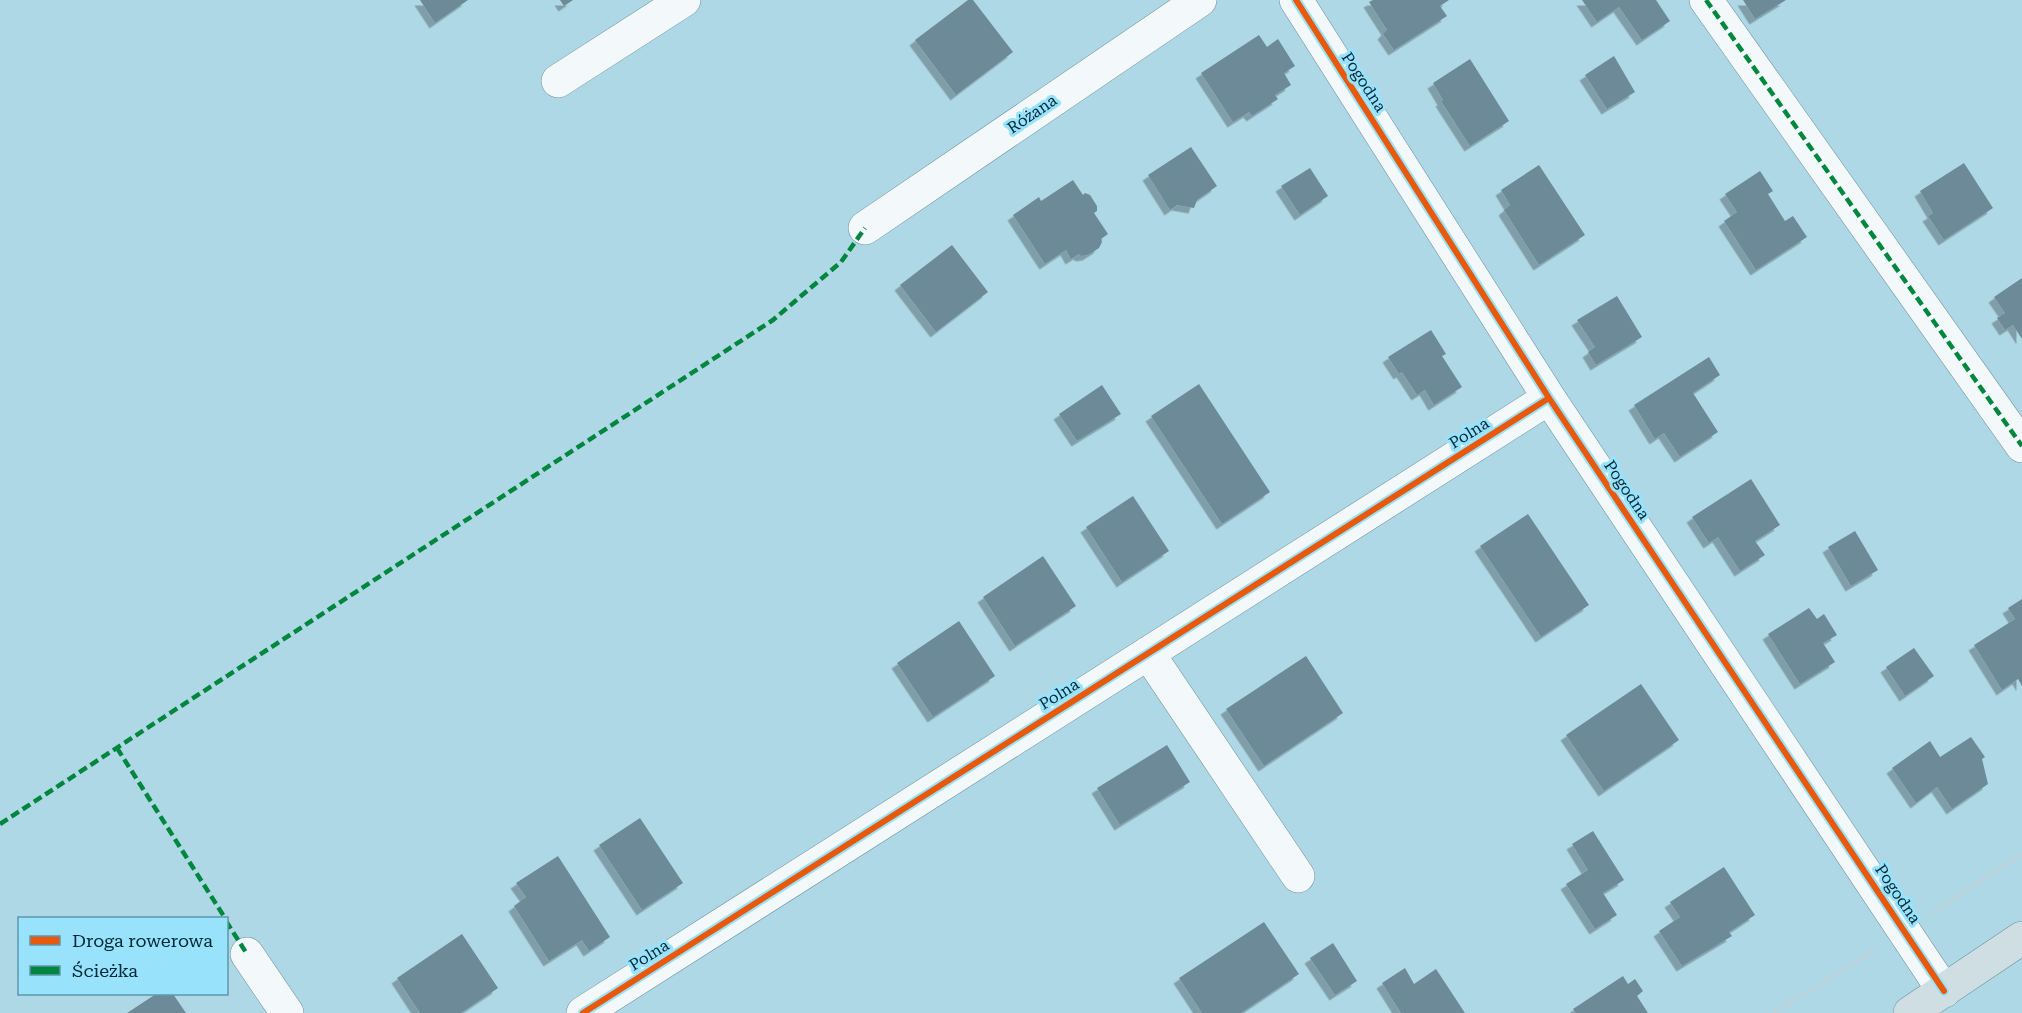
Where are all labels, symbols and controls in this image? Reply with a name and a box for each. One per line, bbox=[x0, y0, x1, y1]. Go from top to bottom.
street label: Pogodna bbox=[1338, 49, 1391, 116]
street label: Różana bbox=[1004, 90, 1061, 138]
street label: Polna bbox=[1445, 413, 1493, 453]
street label: Pogodna bbox=[1600, 457, 1654, 524]
street label: Polna bbox=[1035, 674, 1083, 714]
street label: Pogodna bbox=[1871, 861, 1925, 928]
legend bbox=[18, 917, 228, 995]
text: Droga rowerowa bbox=[72, 930, 213, 951]
street label: Polna bbox=[625, 935, 673, 975]
text: Ścieżka bbox=[72, 960, 138, 981]

